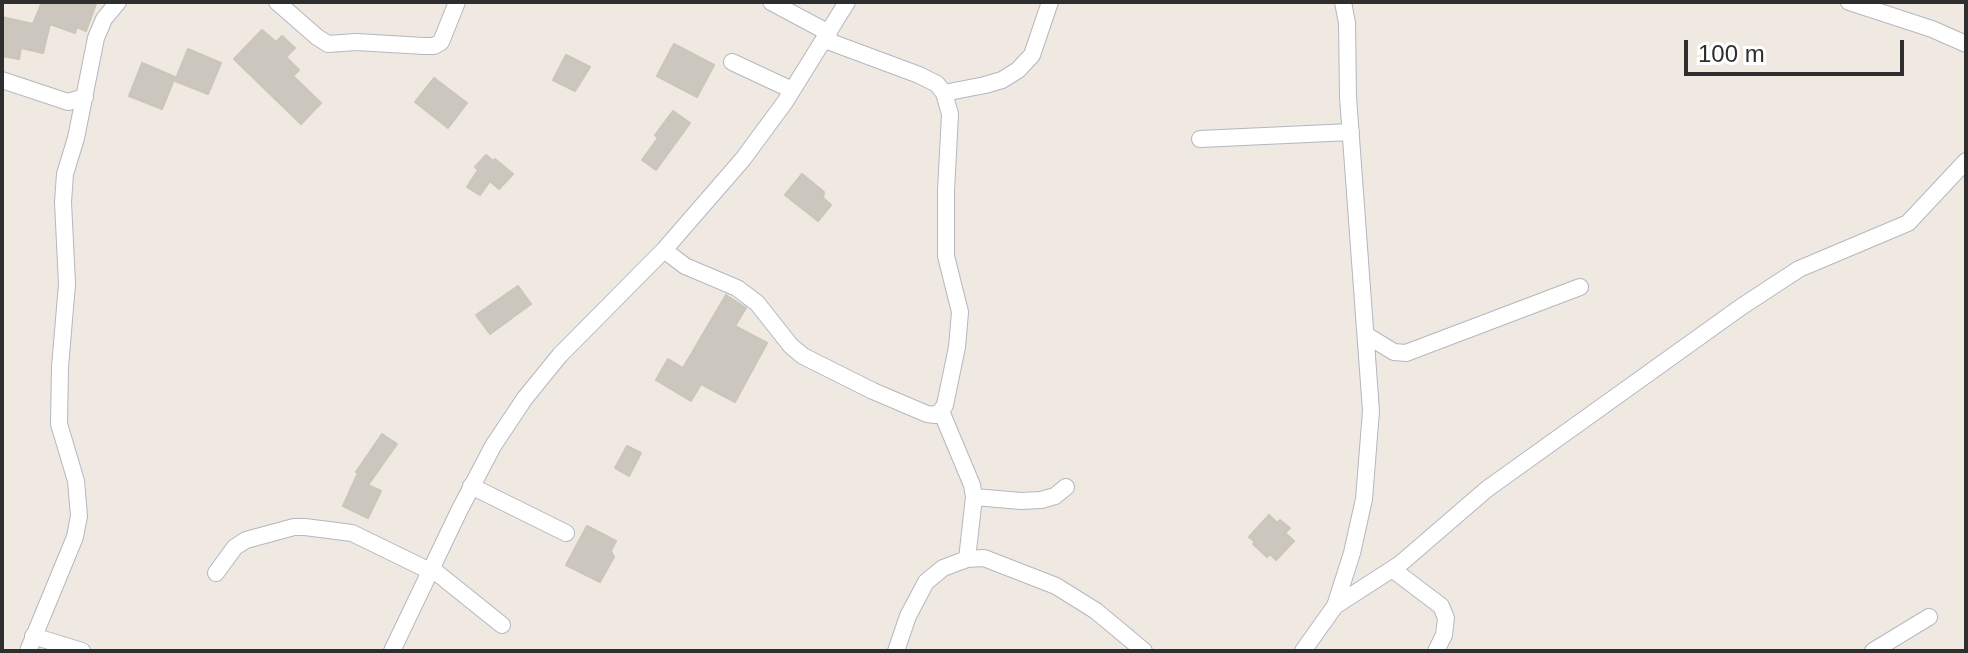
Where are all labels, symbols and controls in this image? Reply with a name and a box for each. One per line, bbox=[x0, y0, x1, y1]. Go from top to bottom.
scale bar bbox=[1688, 24, 1908, 74]
text: 100 m bbox=[1698, 40, 1765, 67]

